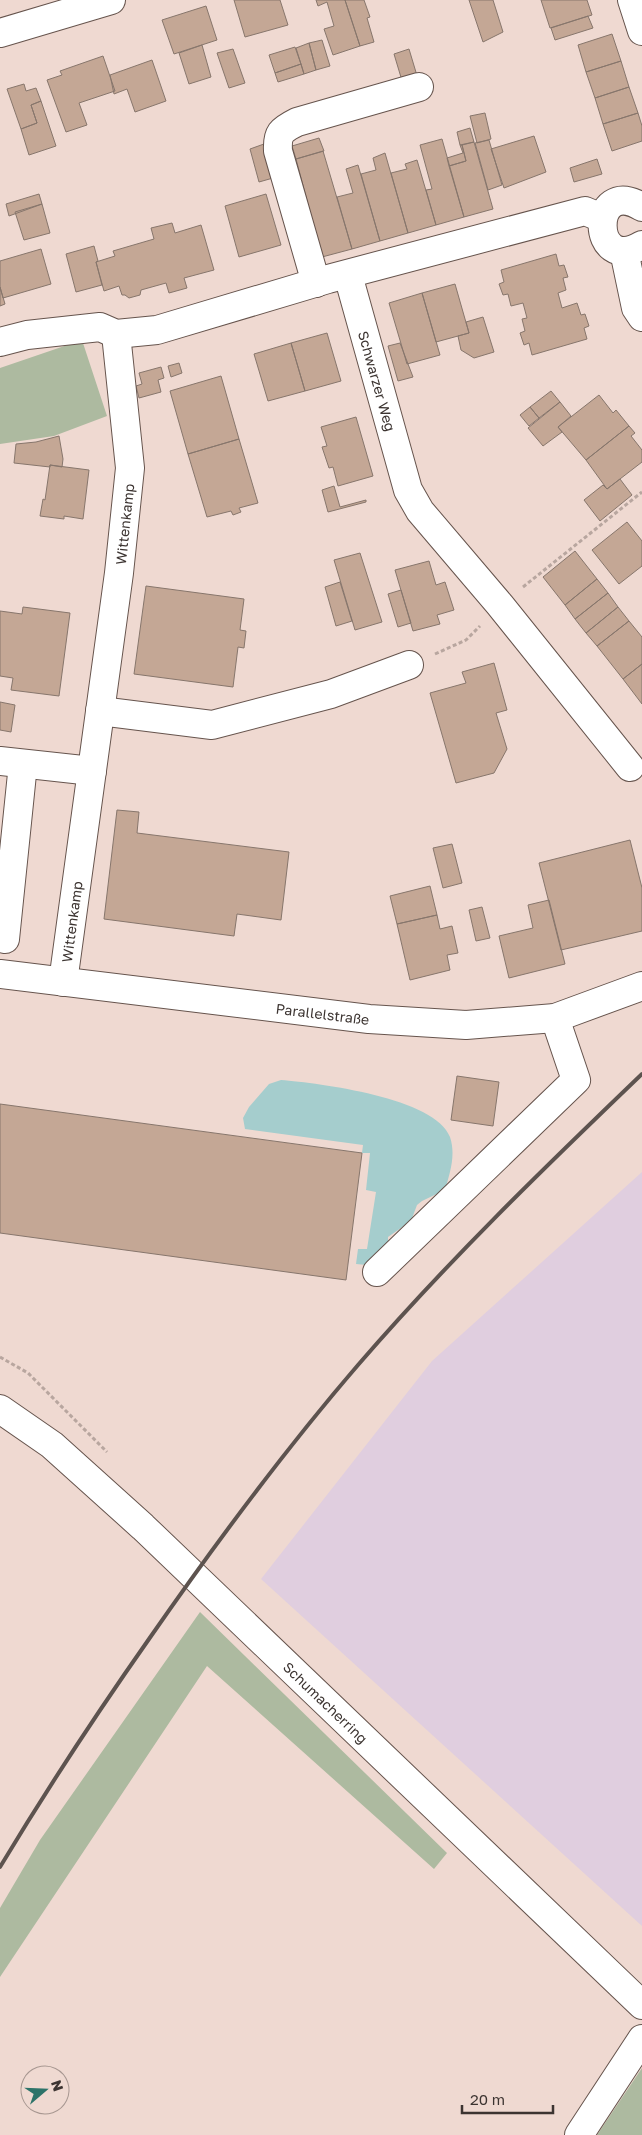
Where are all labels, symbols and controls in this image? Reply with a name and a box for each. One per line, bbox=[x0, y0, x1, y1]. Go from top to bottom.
street label: Schwarzer Weg bbox=[355, 329, 400, 433]
street label: Wittenkamp bbox=[111, 483, 137, 566]
street label: Wittenkamp bbox=[57, 880, 85, 963]
street label: Parallelstraße bbox=[275, 999, 370, 1027]
street label: Schumacherring bbox=[280, 1658, 372, 1747]
north arrow bbox=[20, 2065, 70, 2115]
text: N bbox=[48, 2078, 68, 2093]
scale bar bbox=[462, 2082, 553, 2114]
text: 20 m bbox=[470, 2090, 505, 2108]

